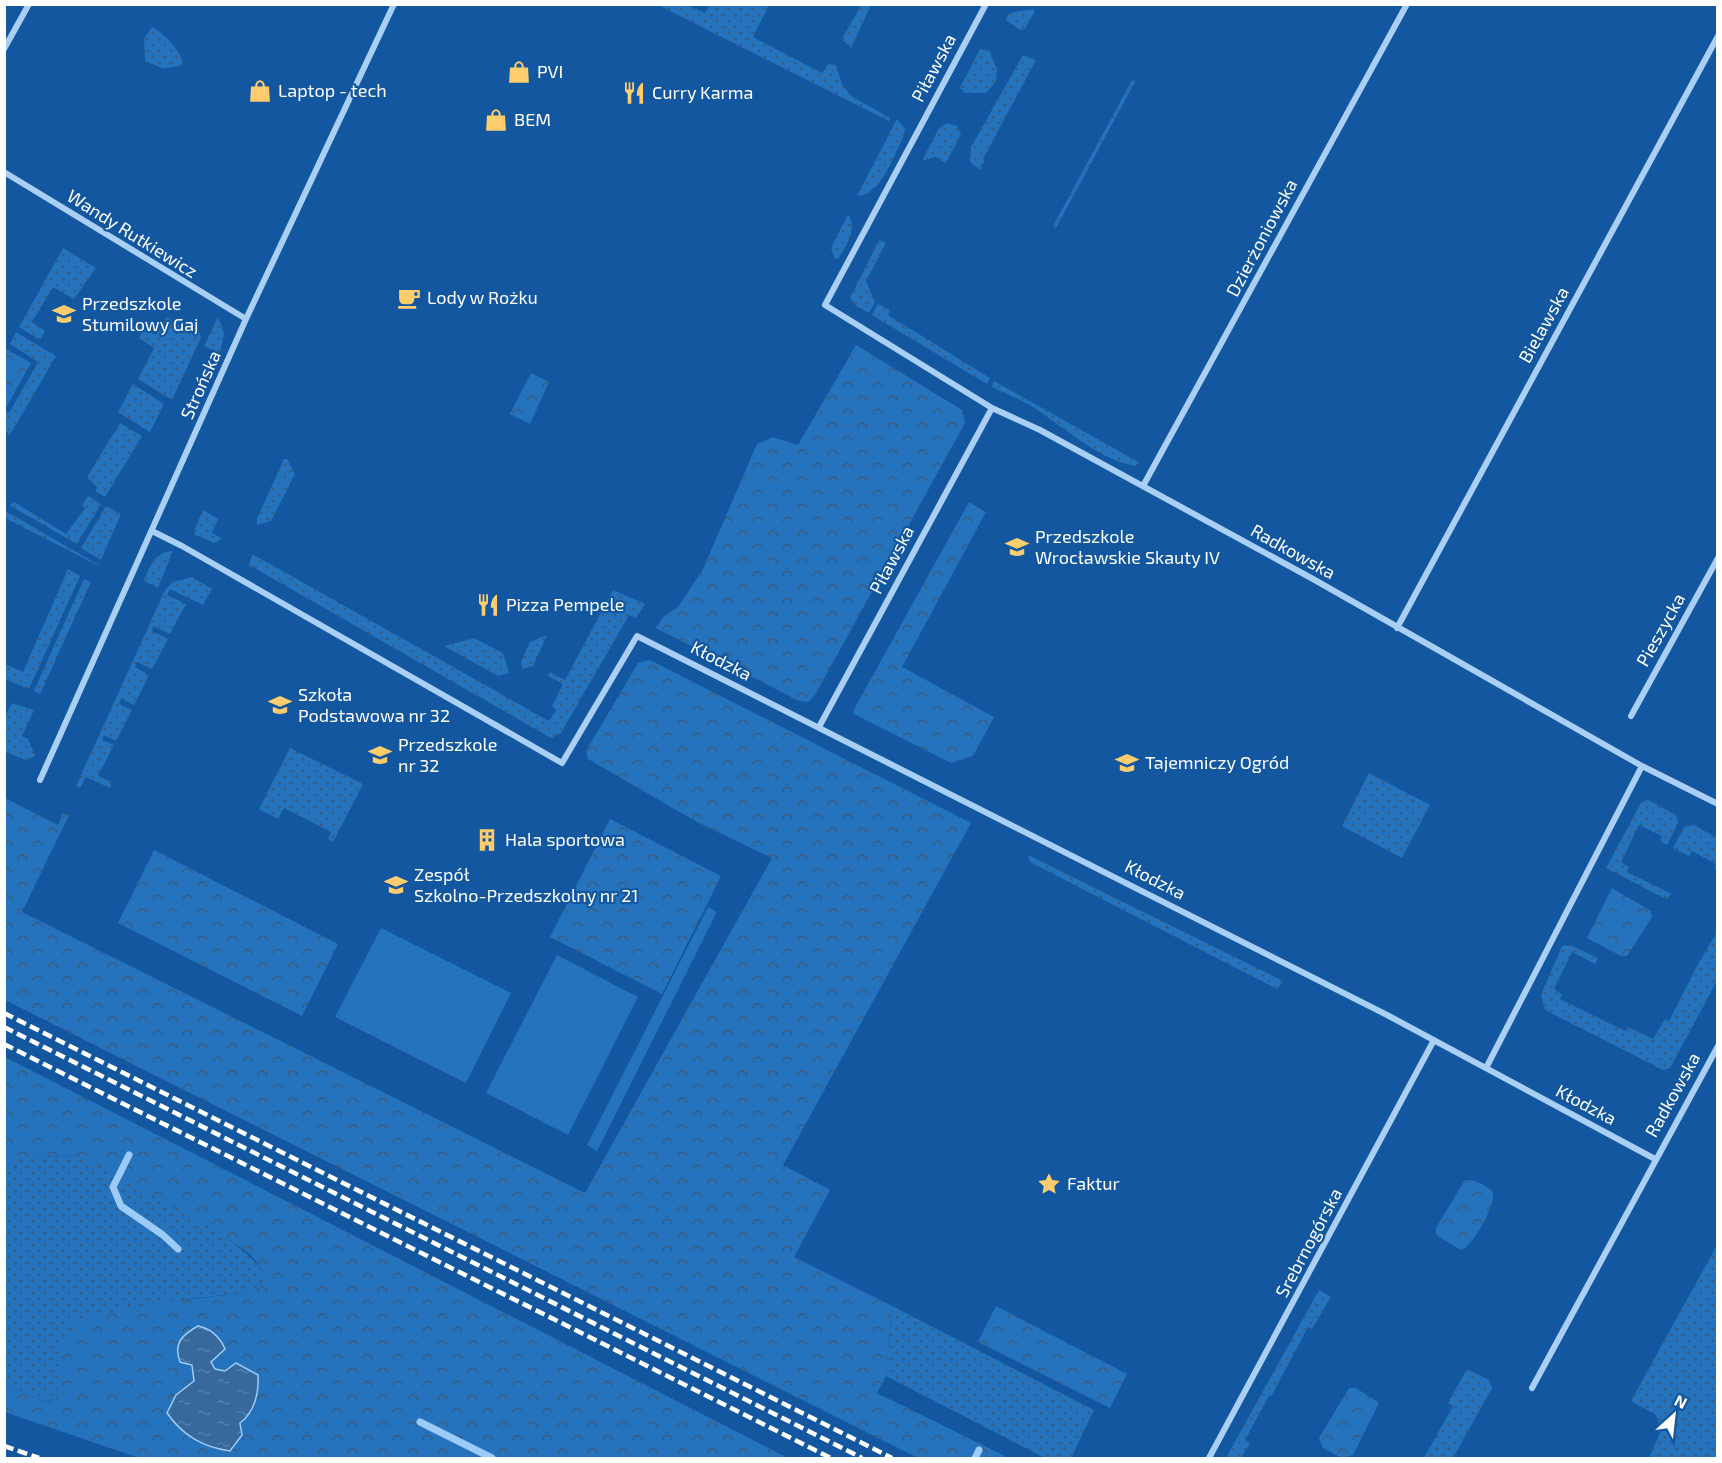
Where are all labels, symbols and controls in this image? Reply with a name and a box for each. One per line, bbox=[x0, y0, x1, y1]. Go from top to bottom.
street label: Piławska bbox=[906, 30, 960, 105]
shop icon: PVI bbox=[506, 59, 532, 85]
place label: PVI bbox=[537, 60, 563, 82]
shop icon: Laptop - tech bbox=[247, 78, 273, 104]
place label: Laptop - tech bbox=[278, 79, 387, 101]
restaurant icon: Curry Karma bbox=[621, 80, 647, 106]
place label: Curry Karma bbox=[652, 81, 753, 103]
shop icon: BEM bbox=[483, 107, 509, 133]
place label: BEM bbox=[514, 108, 551, 130]
street label: Dzierżoniowska bbox=[1221, 175, 1301, 300]
street label: Wandy Rutkiewicz bbox=[63, 184, 202, 282]
street label: Bielawska bbox=[1513, 283, 1573, 366]
cafe icon: Lody w Rożku bbox=[396, 285, 422, 311]
place label: Lody w Rożku bbox=[427, 286, 538, 308]
place label: Przedszkole Stumilowy Gaj bbox=[82, 292, 199, 335]
school or university icon: Przedszkole Stumilowy Gaj bbox=[51, 301, 77, 327]
street label: Strońska bbox=[175, 347, 225, 422]
street label: Radkowska bbox=[1247, 519, 1340, 583]
street label: Piławska bbox=[864, 522, 918, 597]
place label: Przedszkole Wrocławskie Skauty IV bbox=[1035, 525, 1220, 568]
school or university icon: Przedszkole Wrocławskie Skauty IV bbox=[1004, 534, 1030, 560]
street label: Pieszycka bbox=[1631, 589, 1689, 670]
restaurant icon: Pizza Pempele bbox=[475, 592, 501, 618]
place label: Pizza Pempele bbox=[506, 593, 624, 615]
street label: Kłodzka bbox=[687, 635, 756, 685]
place label: Szkoła Podstawowa nr 32 bbox=[298, 683, 450, 726]
school or university icon: Szkoła Podstawowa nr 32 bbox=[267, 692, 293, 718]
place label: Przedszkole nr 32 bbox=[398, 733, 497, 776]
school or university icon: Przedszkole nr 32 bbox=[367, 742, 393, 768]
school or university icon: Tajemniczy Ogród bbox=[1114, 750, 1140, 776]
place label: Tajemniczy Ogród bbox=[1145, 751, 1289, 773]
building icon: Hala sportowa bbox=[474, 827, 500, 853]
place label: Hala sportowa bbox=[505, 828, 625, 850]
street label: Kłodzka bbox=[1121, 854, 1190, 904]
place label: Zespół Szkolno-Przedszkolny nr 21 bbox=[414, 863, 638, 906]
school or university icon: Zespół Szkolno-Przedszkolny nr 21 bbox=[383, 872, 409, 898]
street label: Radkowska bbox=[1640, 1048, 1704, 1141]
street label: Kłodzka bbox=[1552, 1079, 1620, 1129]
place icon: Faktur bbox=[1036, 1171, 1062, 1197]
place label: Faktur bbox=[1067, 1172, 1120, 1194]
street label: Srebrnogórska bbox=[1270, 1184, 1346, 1301]
north arrow bbox=[1644, 1385, 1704, 1445]
text: N bbox=[1672, 1390, 1691, 1412]

